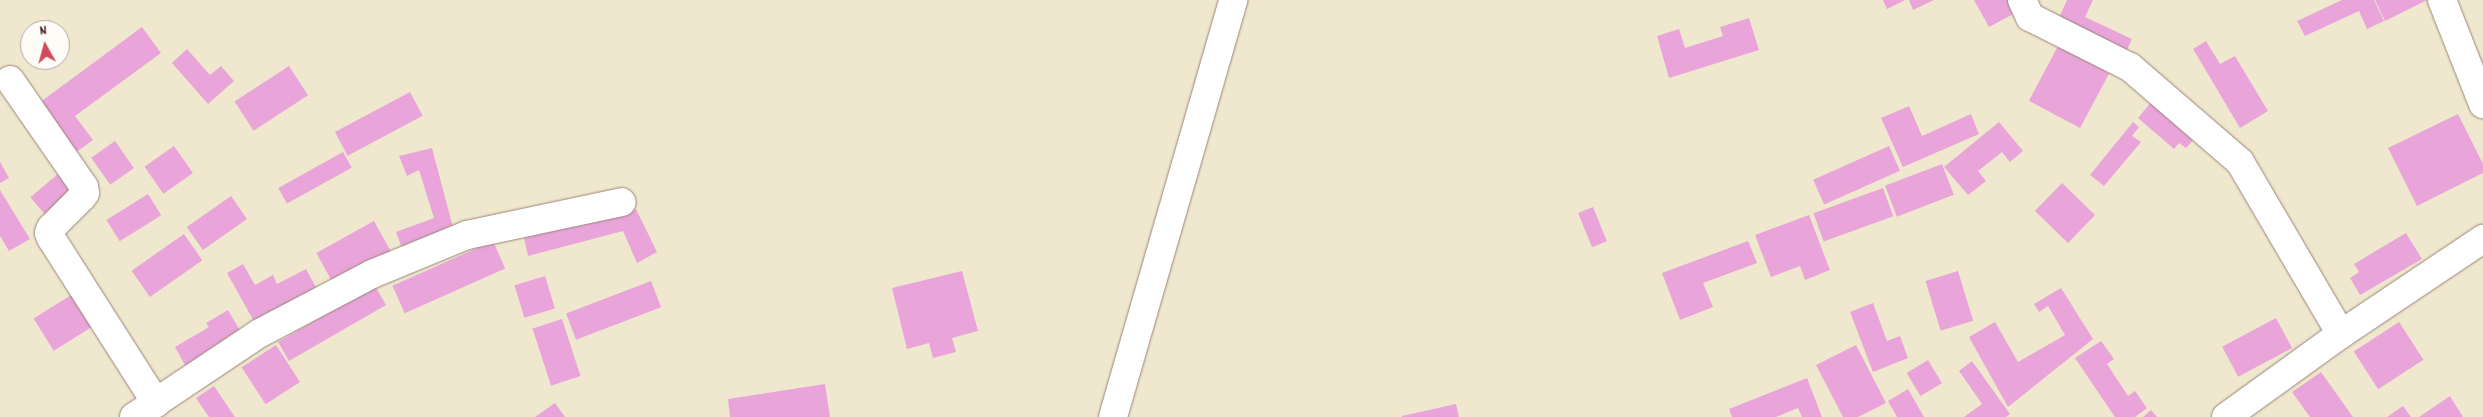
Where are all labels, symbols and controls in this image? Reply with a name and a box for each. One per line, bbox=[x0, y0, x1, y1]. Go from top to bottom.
north arrow bbox=[20, 20, 70, 70]
text: N bbox=[39, 21, 48, 41]

